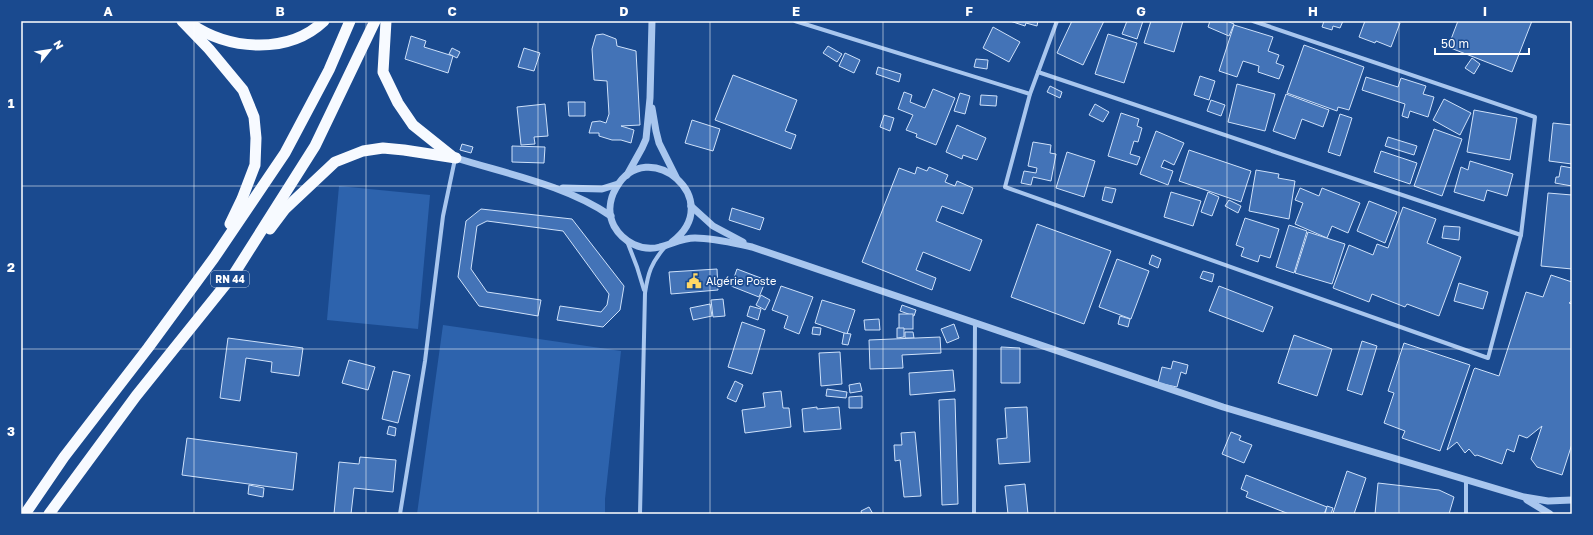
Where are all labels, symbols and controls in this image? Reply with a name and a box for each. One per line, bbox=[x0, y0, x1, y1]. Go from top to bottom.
text: A bbox=[103, 3, 113, 19]
text: B bbox=[275, 3, 285, 19]
text: C bbox=[447, 3, 457, 19]
text: D bbox=[619, 3, 629, 19]
text: E bbox=[792, 3, 800, 19]
text: F bbox=[965, 3, 973, 19]
text: G bbox=[1136, 3, 1146, 19]
text: H bbox=[1308, 3, 1318, 19]
text: I bbox=[1483, 3, 1487, 19]
north arrow bbox=[30, 30, 70, 70]
scale bar bbox=[1435, 30, 1529, 56]
text: 50 m bbox=[1441, 36, 1469, 51]
text: N bbox=[51, 38, 67, 52]
text: 1 bbox=[8, 95, 15, 111]
text: 2 bbox=[7, 259, 15, 275]
road number: RN 44 bbox=[211, 271, 249, 287]
public building icon: Algérie Poste bbox=[685, 272, 703, 290]
place label: Algérie Poste bbox=[706, 274, 776, 287]
text: 3 bbox=[7, 423, 15, 439]

